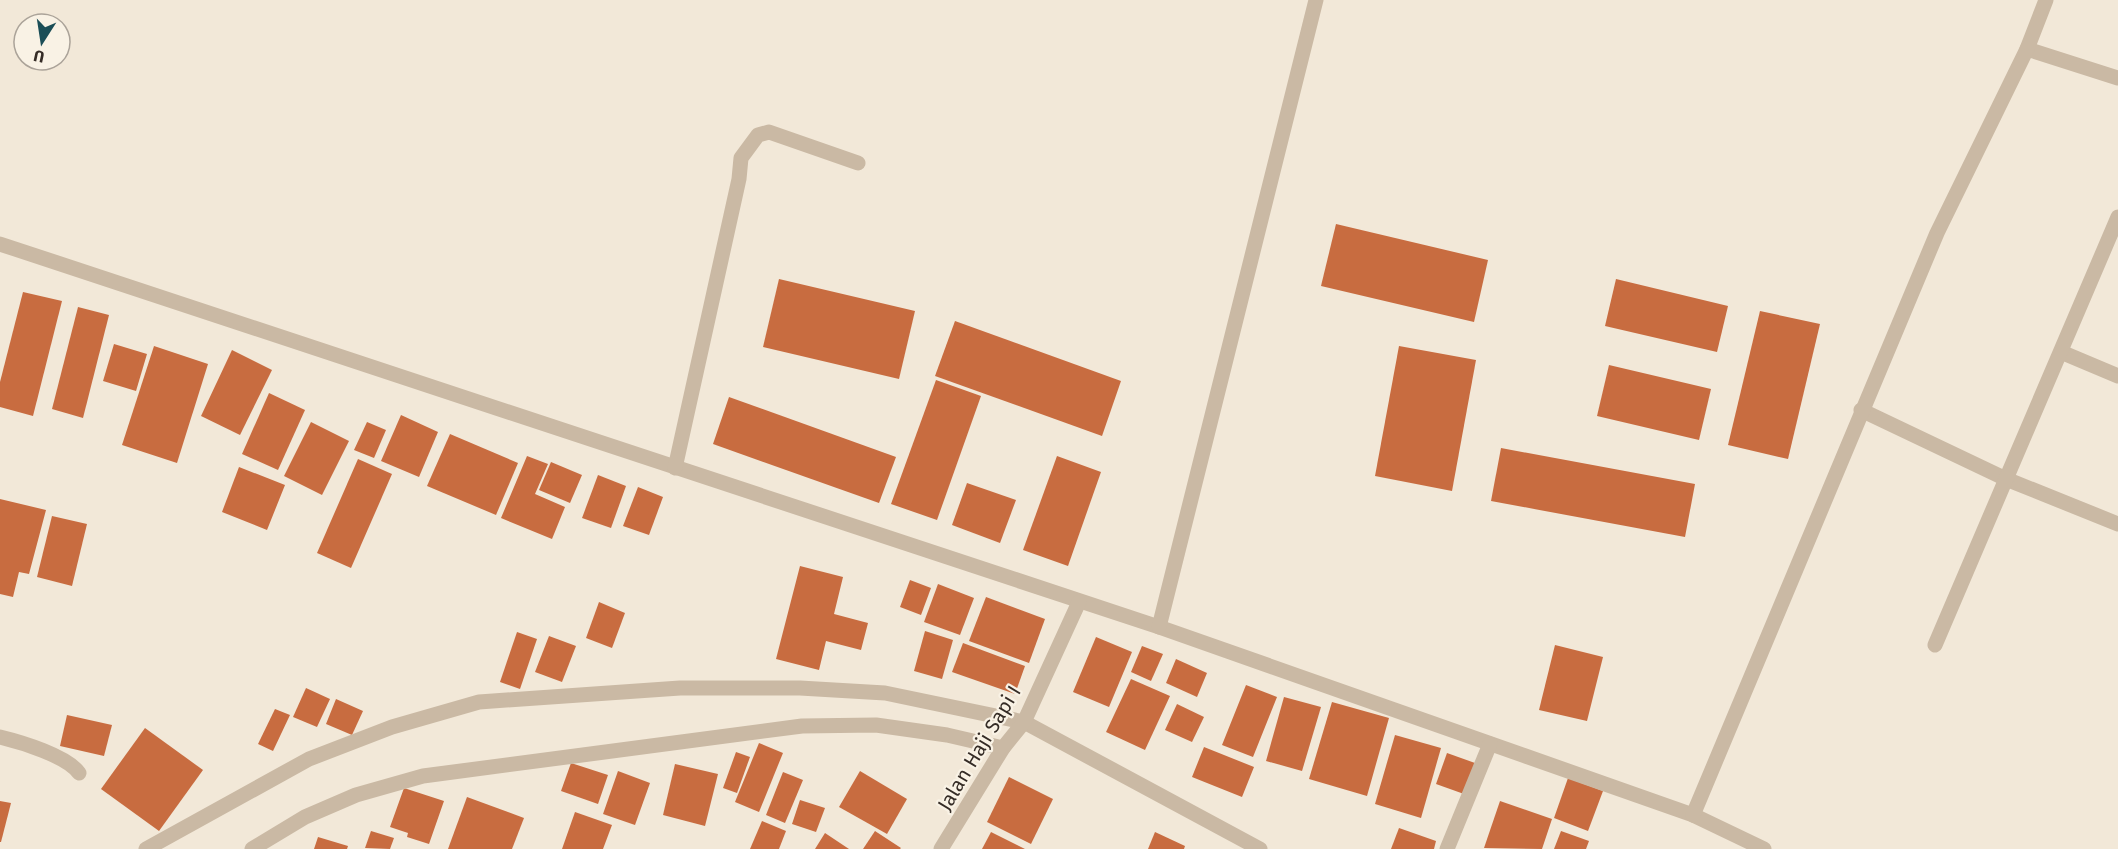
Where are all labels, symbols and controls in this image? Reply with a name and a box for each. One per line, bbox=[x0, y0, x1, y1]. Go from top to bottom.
north arrow bbox=[12, 12, 72, 72]
text: U bbox=[32, 46, 46, 67]
street label: Jalan Haji Sapi I bbox=[932, 681, 1026, 815]

